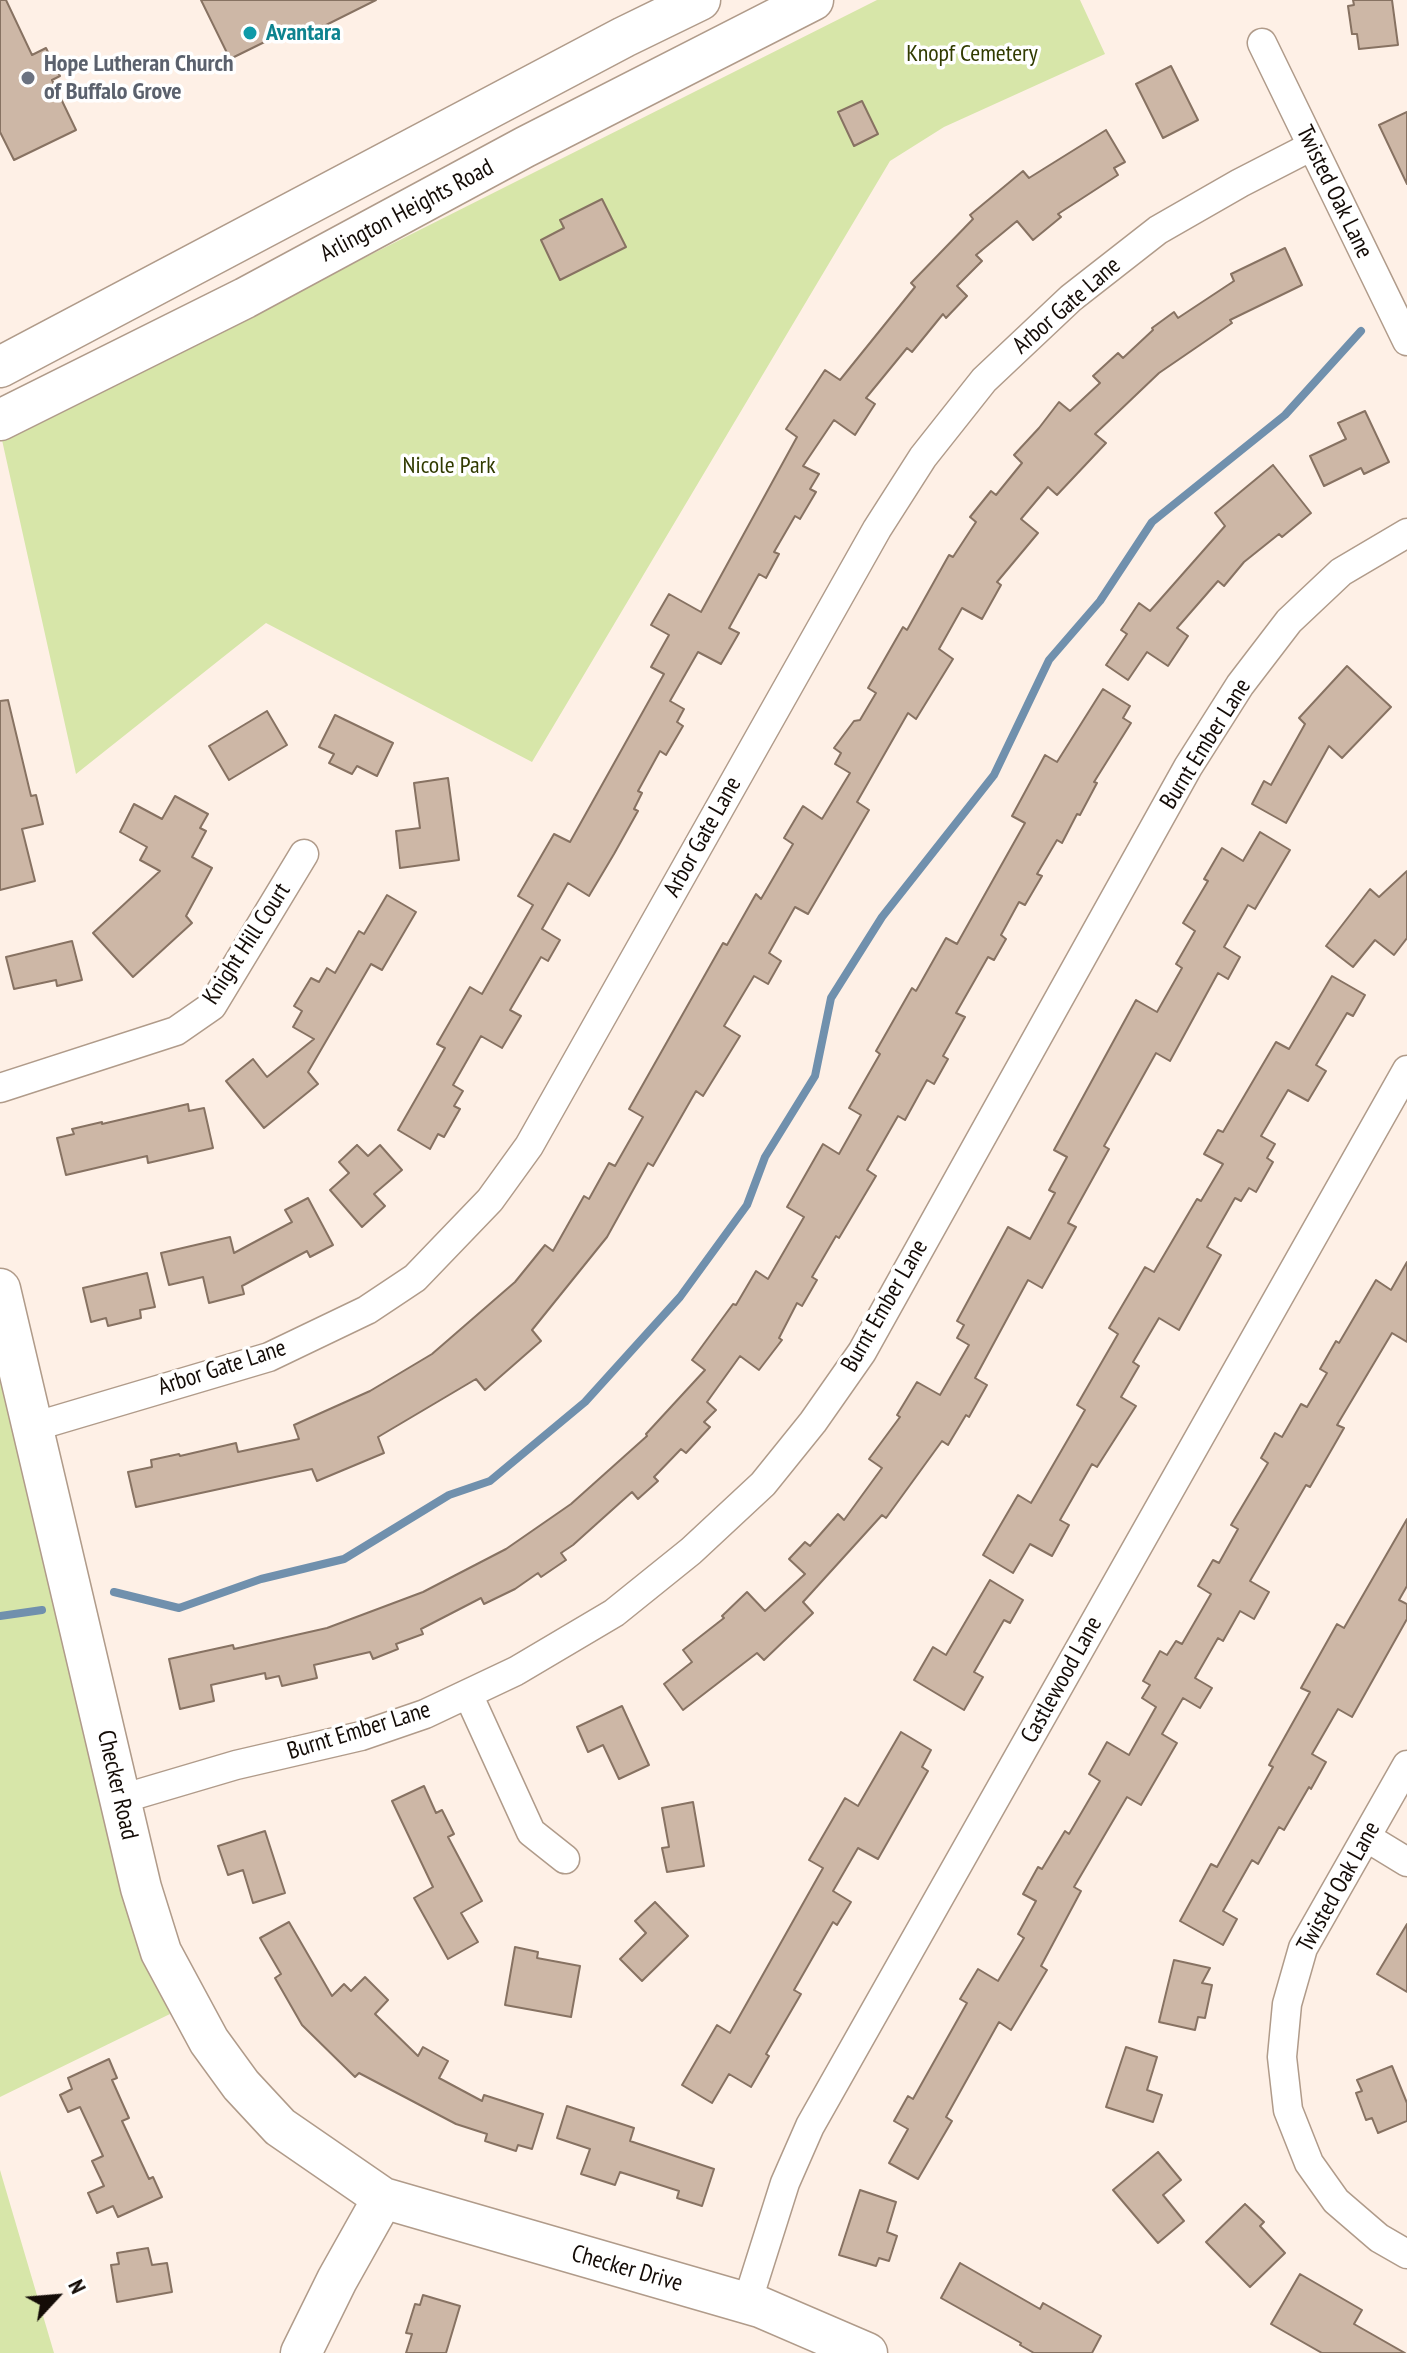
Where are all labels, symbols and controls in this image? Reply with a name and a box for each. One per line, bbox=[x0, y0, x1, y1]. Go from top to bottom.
place label: Avantara bbox=[266, 19, 341, 47]
marker: Avantara bbox=[241, 24, 259, 42]
park label: Knopf Cemetery bbox=[906, 40, 1038, 68]
place label: Hope Lutheran Church of Buffalo Grove bbox=[44, 50, 234, 106]
marker: Hope Lutheran Church of Buffalo Grove bbox=[19, 69, 37, 87]
street label: Twisted Oak Lane bbox=[1289, 121, 1379, 263]
street label: Arlington Heights Road bbox=[316, 153, 498, 269]
street label: Arbor Gate Lane bbox=[1007, 252, 1127, 360]
park label: Nicole Park bbox=[403, 452, 495, 480]
street label: Burnt Ember Lane bbox=[1155, 674, 1257, 814]
street label: Arbor Gate Lane bbox=[658, 772, 748, 902]
street label: Knight Hill Court bbox=[197, 878, 297, 1010]
street label: Burnt Ember Lane bbox=[836, 1235, 934, 1377]
street label: Arbor Gate Lane bbox=[154, 1334, 290, 1402]
street label: Castlewood Lane bbox=[1015, 1612, 1109, 1748]
street label: Burnt Ember Lane bbox=[284, 1696, 434, 1766]
street label: Checker Road bbox=[90, 1727, 144, 1843]
street label: Twisted Oak Lane bbox=[1291, 1817, 1387, 1957]
street label: Checker Drive bbox=[568, 2239, 686, 2299]
north arrow bbox=[16, 2257, 96, 2337]
text: N bbox=[62, 2275, 93, 2298]

